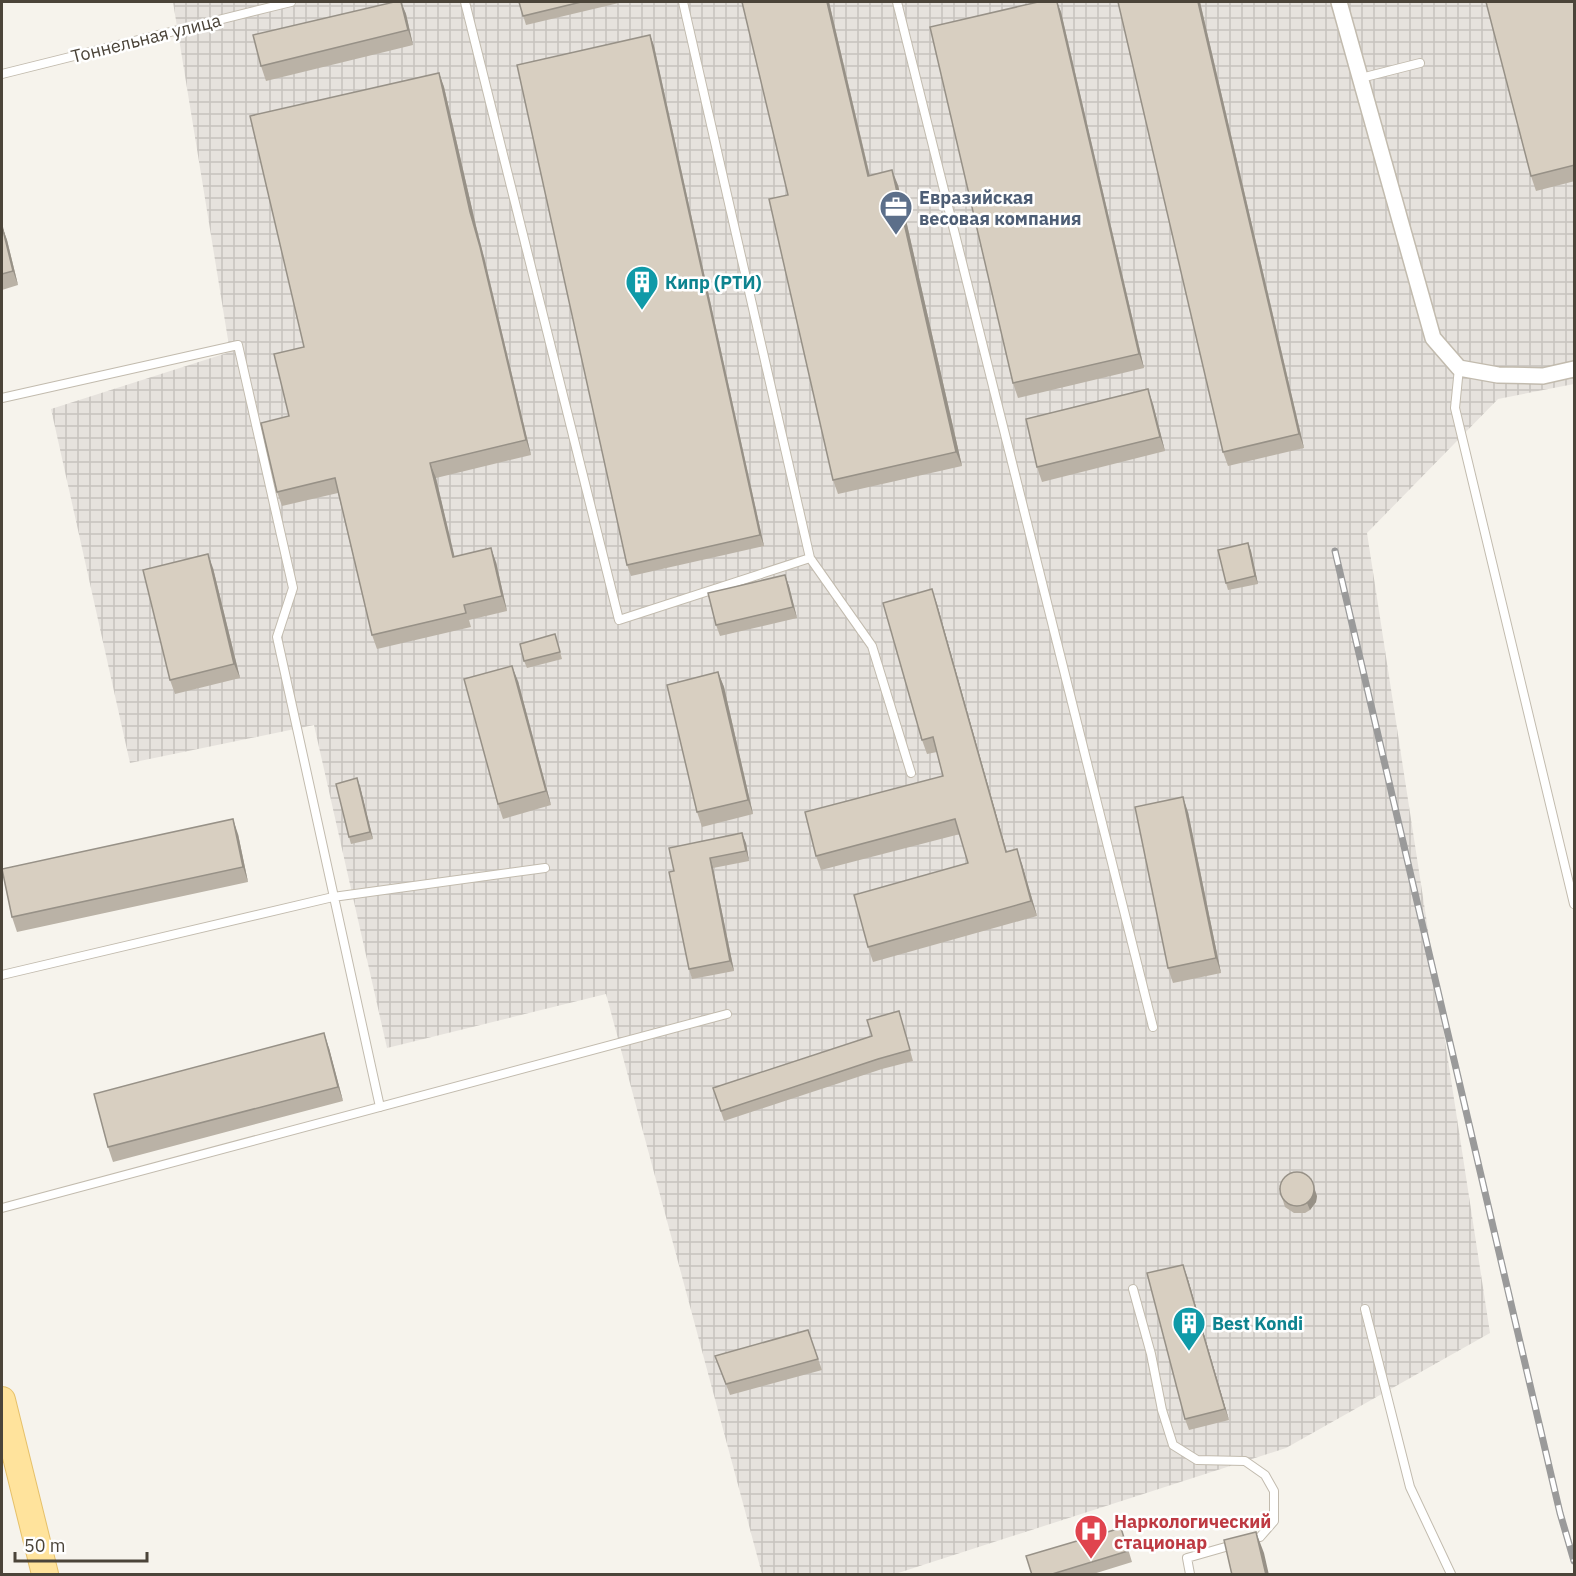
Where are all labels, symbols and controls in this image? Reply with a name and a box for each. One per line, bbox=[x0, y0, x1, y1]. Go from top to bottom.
street label: Тоннельная улица bbox=[69, 8, 224, 68]
place label: Евразийская весовая компания bbox=[919, 186, 1081, 230]
office icon: Евразийская весовая компания bbox=[878, 189, 914, 236]
building icon: Кипр (РТИ) bbox=[624, 264, 660, 311]
place label: Кипр (РТИ) bbox=[665, 271, 762, 294]
building icon: Best Kondi bbox=[1171, 1305, 1207, 1352]
place label: Best Kondi bbox=[1212, 1312, 1303, 1335]
place label: Наркологический стационар bbox=[1114, 1510, 1271, 1554]
hospital icon: Наркологический стационар bbox=[1073, 1513, 1109, 1560]
scale bar bbox=[15, 1525, 147, 1563]
text: 50 m bbox=[24, 1534, 66, 1557]

